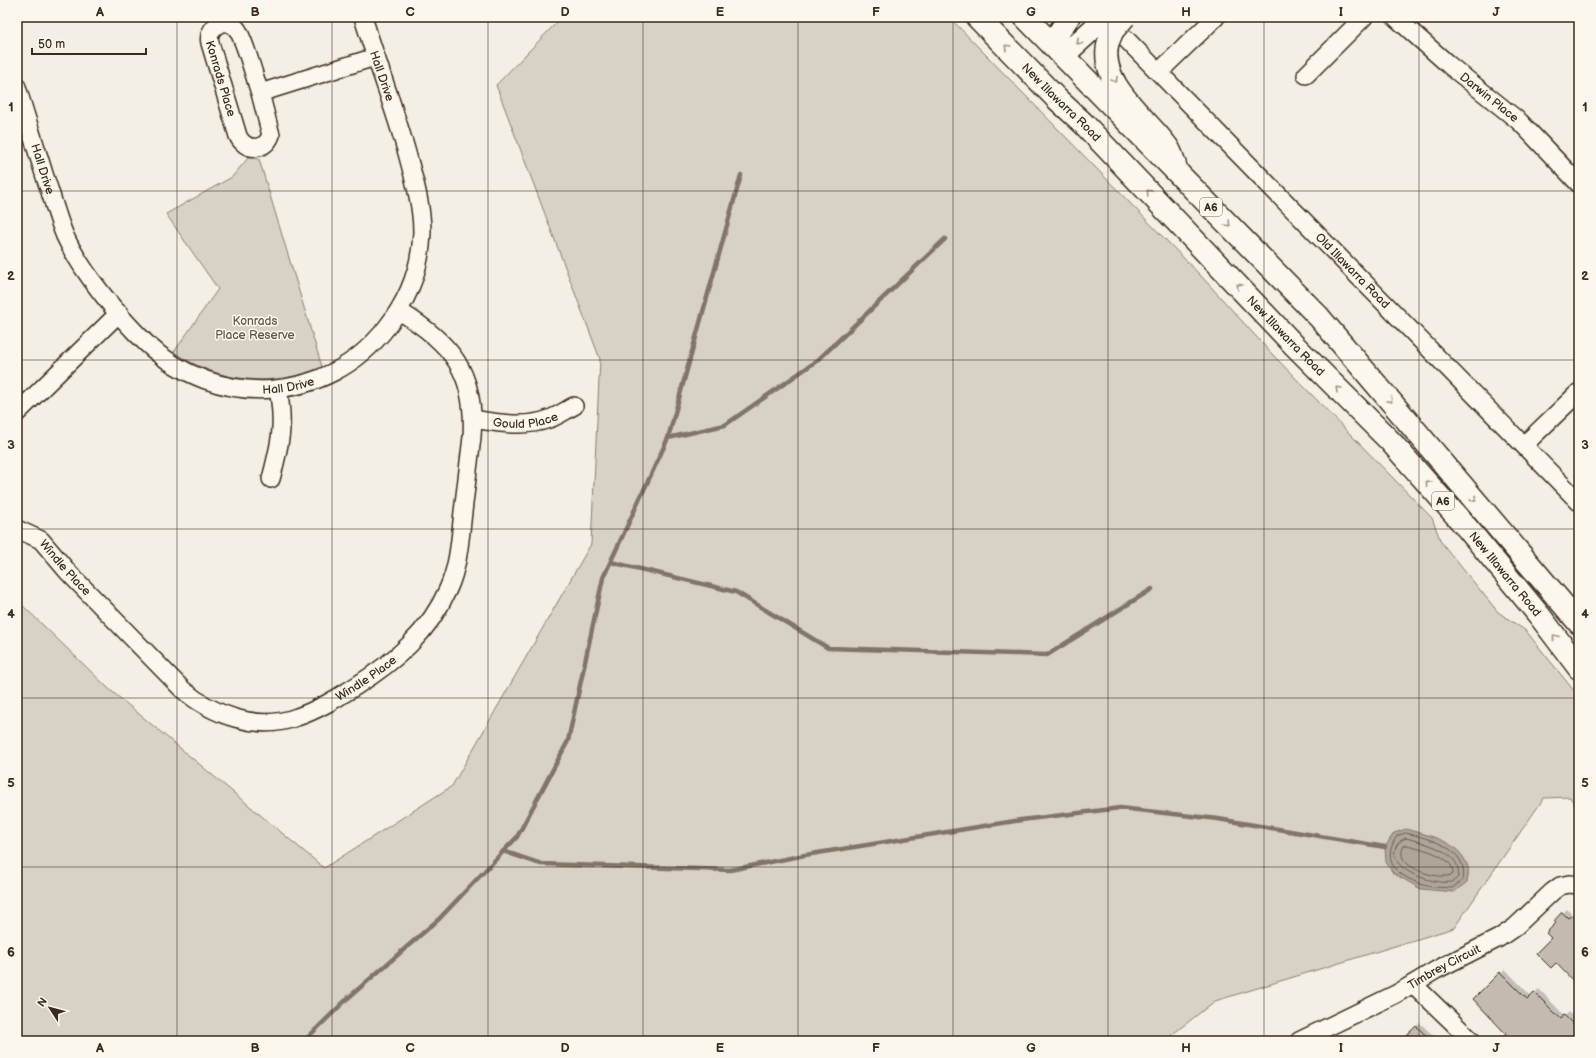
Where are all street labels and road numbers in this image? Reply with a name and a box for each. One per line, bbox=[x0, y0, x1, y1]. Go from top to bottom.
street label: Konrads Place bbox=[202, 39, 239, 119]
street label: Hall Drive bbox=[366, 49, 397, 103]
street label: New Illawarra Road bbox=[1018, 60, 1104, 145]
street label: Darwin Place bbox=[1457, 70, 1521, 126]
street label: Hall Drive bbox=[27, 142, 57, 196]
road number: A6 bbox=[1200, 198, 1222, 216]
street label: Old Illawarra Road bbox=[1312, 230, 1393, 312]
street label: New Illawarra Road bbox=[1243, 293, 1328, 379]
street label: Hall Drive bbox=[262, 374, 316, 398]
street label: Gould Place bbox=[492, 409, 561, 432]
road number: A6 bbox=[1432, 492, 1454, 510]
street label: New Illawarra Road bbox=[1465, 529, 1544, 620]
street label: Windle Place bbox=[36, 537, 94, 599]
street label: Windle Place bbox=[333, 653, 400, 705]
street label: Timbrey Circuit bbox=[1405, 942, 1483, 993]

